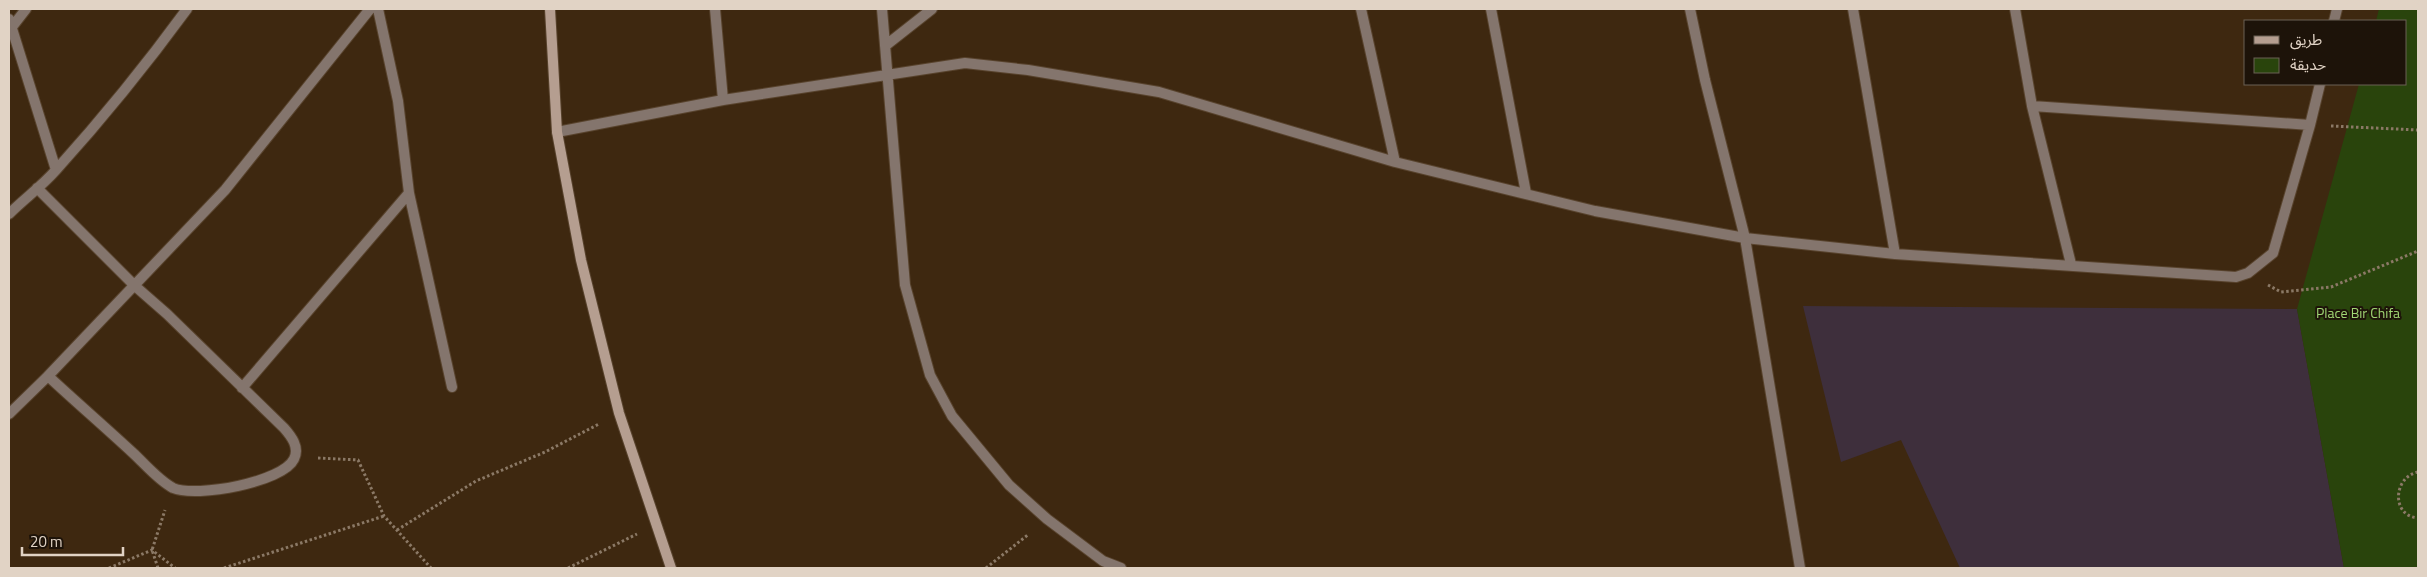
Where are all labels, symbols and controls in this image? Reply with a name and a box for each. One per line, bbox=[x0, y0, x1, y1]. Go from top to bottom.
legend bbox=[2244, 20, 2407, 85]
text: طريق bbox=[2290, 28, 2322, 51]
text: حديقة bbox=[2290, 53, 2326, 76]
park label: Place Bir Chifa bbox=[2316, 302, 2400, 323]
scale bar bbox=[22, 524, 124, 556]
text: 20 m bbox=[30, 530, 63, 553]

